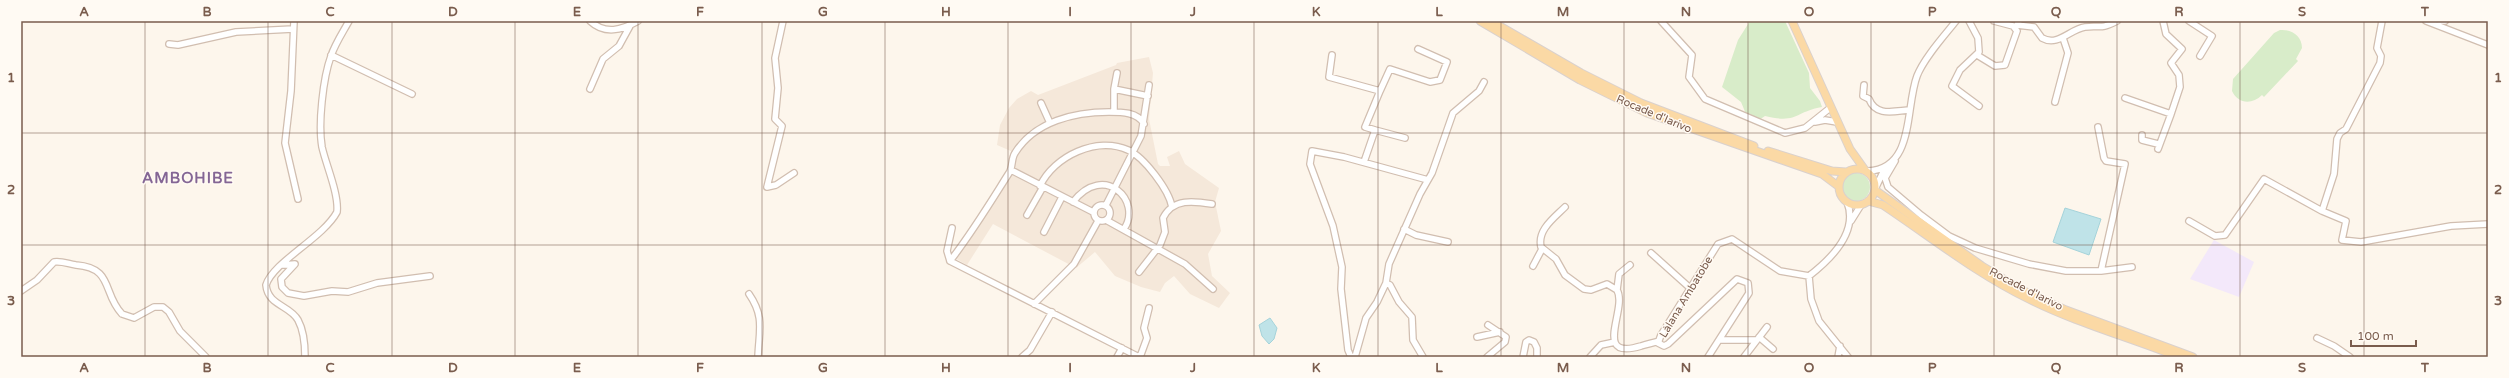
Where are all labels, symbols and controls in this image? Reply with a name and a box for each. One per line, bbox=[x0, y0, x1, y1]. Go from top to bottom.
text: A bbox=[79, 4, 89, 20]
text: B bbox=[202, 4, 212, 20]
text: C bbox=[325, 4, 335, 20]
text: D bbox=[448, 4, 458, 20]
text: E bbox=[573, 4, 581, 20]
text: F bbox=[696, 4, 704, 20]
text: G bbox=[818, 4, 828, 20]
text: H bbox=[941, 4, 951, 20]
text: I bbox=[1068, 4, 1072, 20]
text: J bbox=[1189, 4, 1196, 20]
text: K bbox=[1312, 4, 1321, 20]
text: L bbox=[1435, 4, 1443, 20]
text: M bbox=[1557, 4, 1569, 20]
text: N bbox=[1681, 4, 1691, 20]
text: O bbox=[1804, 4, 1815, 20]
text: P bbox=[1928, 4, 1937, 20]
text: Q bbox=[2051, 4, 2062, 20]
text: R bbox=[2174, 4, 2184, 20]
text: S bbox=[2298, 4, 2306, 20]
text: T bbox=[2420, 4, 2430, 20]
text: 1 bbox=[7, 70, 15, 86]
text: 1 bbox=[2494, 70, 2502, 86]
street label: Rocade d'Iarivo bbox=[1614, 92, 1694, 136]
district label: AMBOHIBE bbox=[142, 169, 234, 187]
text: 2 bbox=[7, 182, 15, 198]
text: 2 bbox=[2494, 182, 2502, 198]
street label: Làlana Ambatobe bbox=[1657, 254, 1715, 340]
street label: Rocade d'Iarivo bbox=[1987, 265, 2065, 313]
text: 3 bbox=[7, 293, 15, 309]
text: 3 bbox=[2494, 293, 2502, 309]
scale bar bbox=[2351, 322, 2416, 348]
text: 100 m bbox=[2357, 329, 2394, 343]
text: A bbox=[79, 360, 89, 376]
text: B bbox=[202, 360, 212, 376]
text: C bbox=[325, 360, 335, 376]
text: D bbox=[448, 360, 458, 376]
text: E bbox=[573, 360, 581, 376]
text: F bbox=[696, 360, 704, 376]
text: G bbox=[818, 360, 828, 376]
text: H bbox=[941, 360, 951, 376]
text: I bbox=[1068, 360, 1072, 376]
text: J bbox=[1189, 360, 1196, 376]
text: K bbox=[1312, 360, 1321, 376]
text: L bbox=[1435, 360, 1443, 376]
text: M bbox=[1557, 360, 1569, 376]
text: N bbox=[1681, 360, 1691, 376]
text: O bbox=[1804, 360, 1815, 376]
text: P bbox=[1928, 360, 1937, 376]
text: Q bbox=[2051, 360, 2062, 376]
text: R bbox=[2174, 360, 2184, 376]
text: S bbox=[2298, 360, 2306, 376]
text: T bbox=[2420, 360, 2430, 376]

